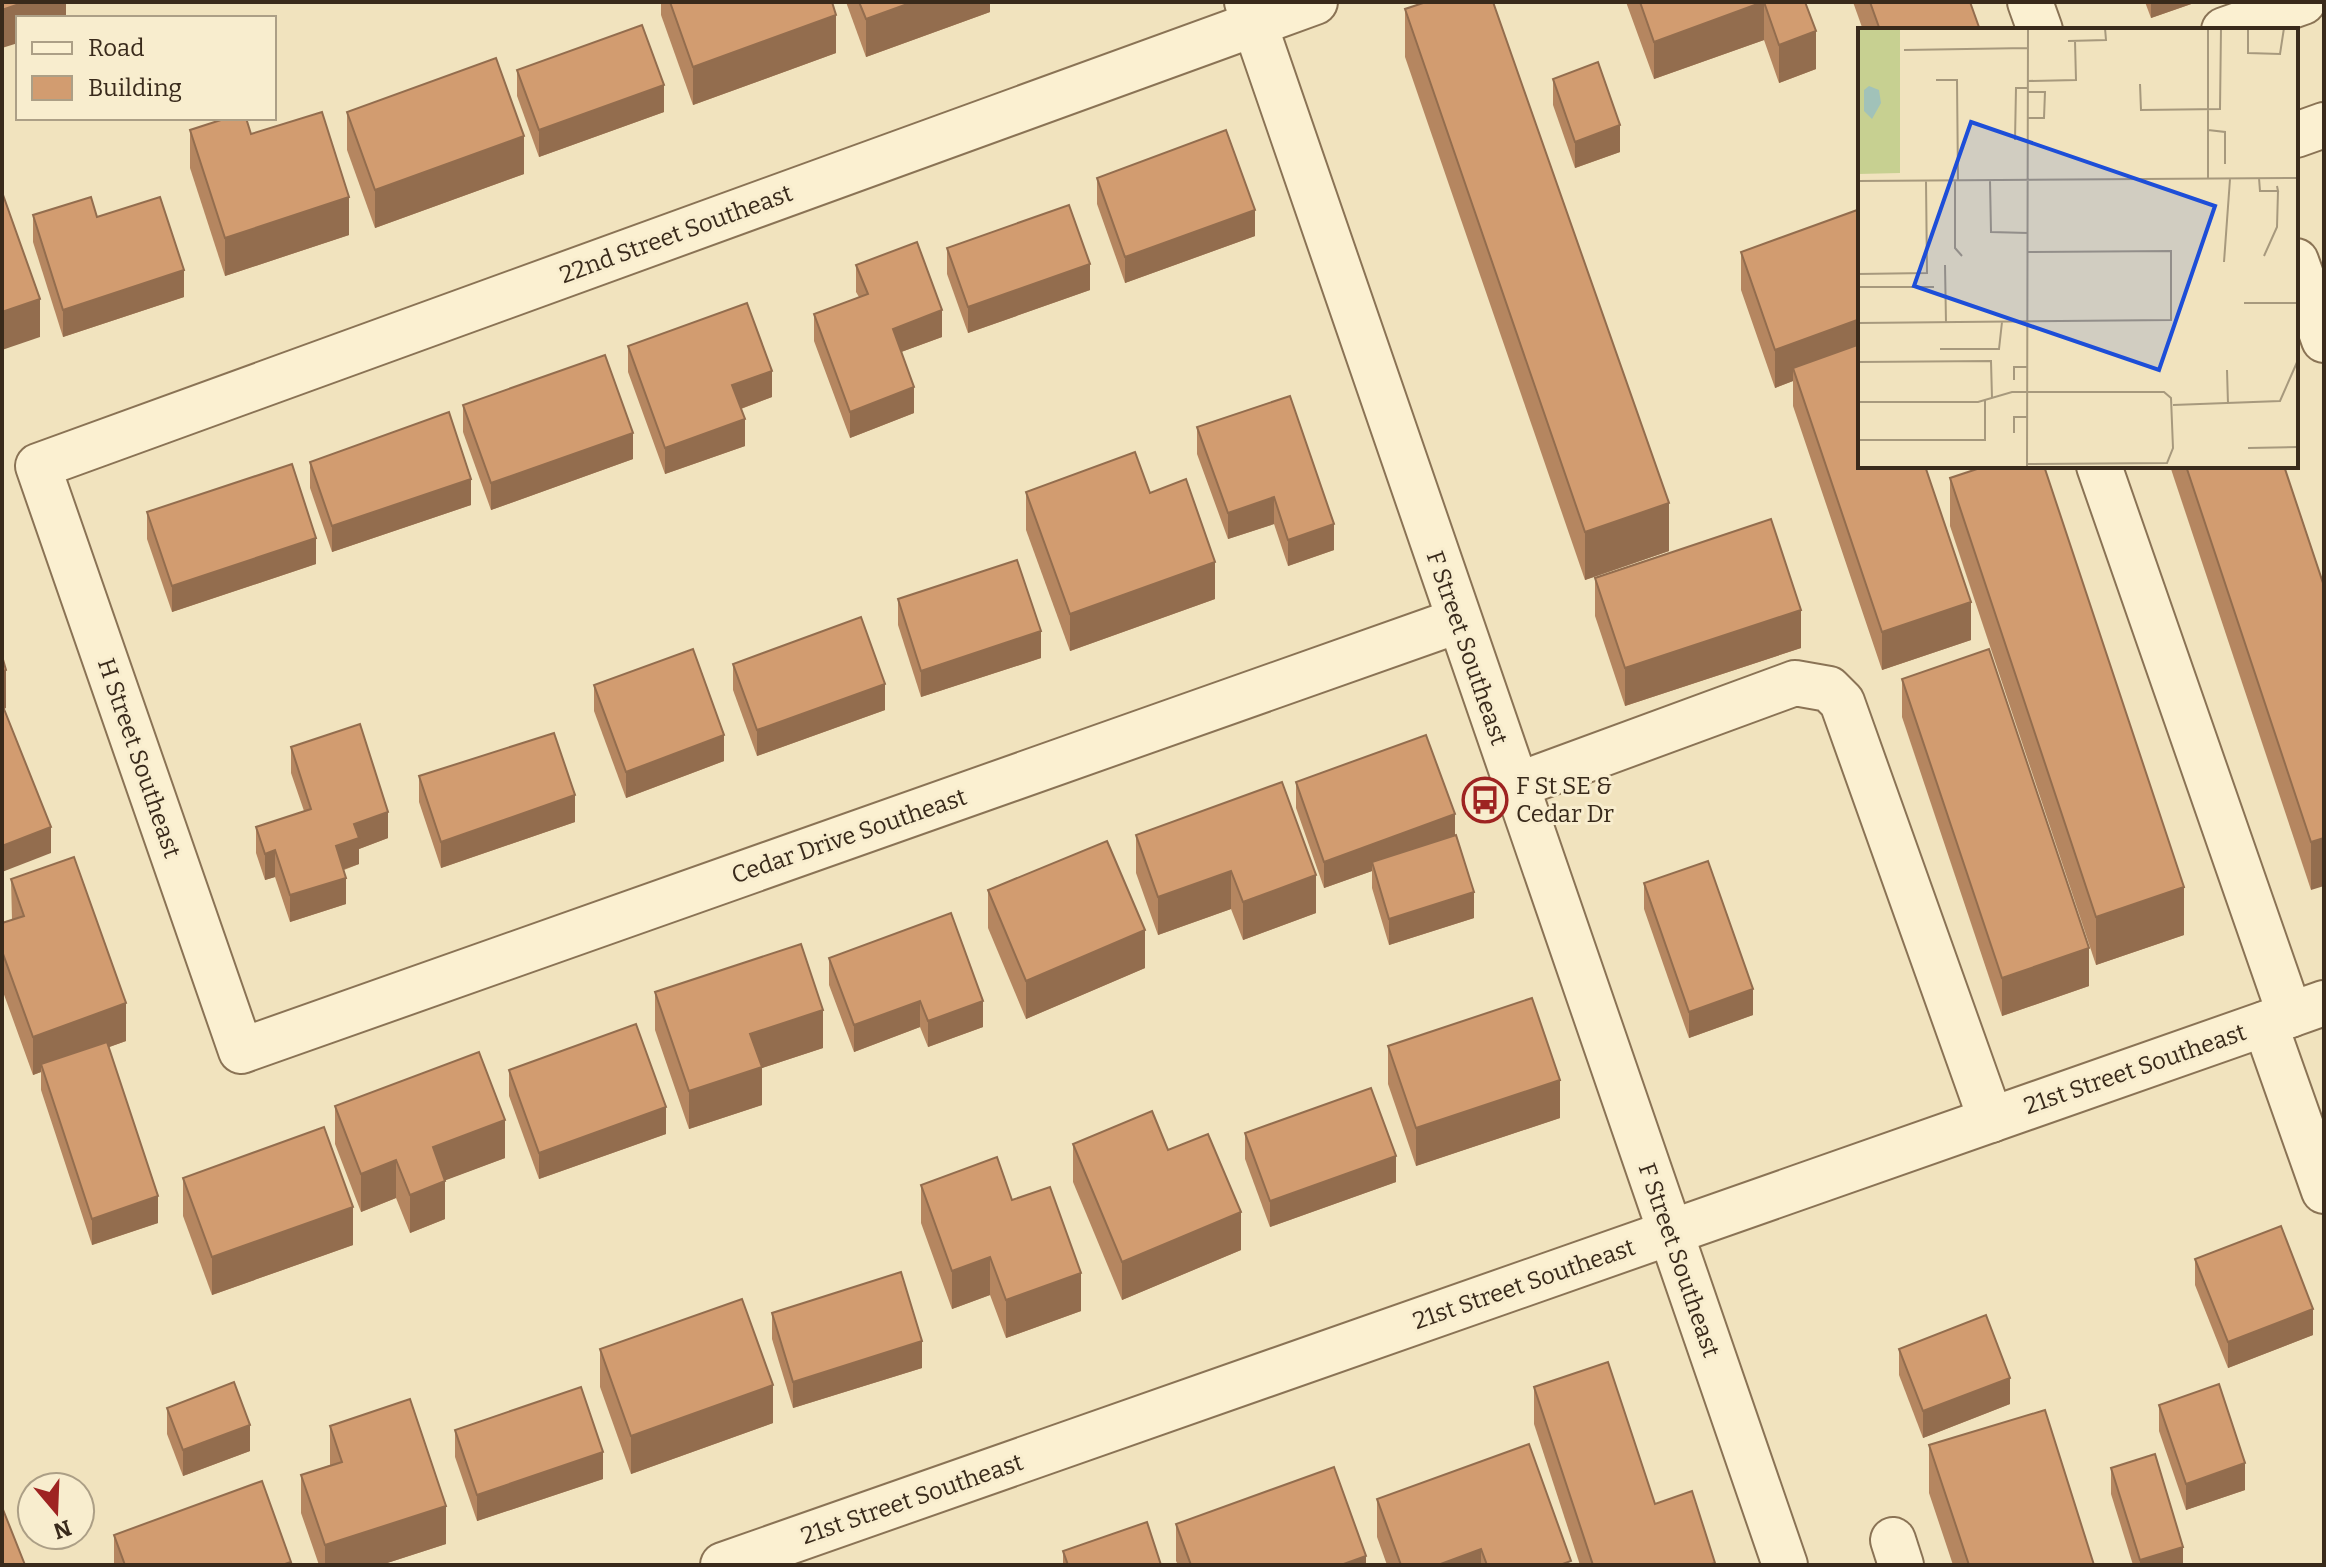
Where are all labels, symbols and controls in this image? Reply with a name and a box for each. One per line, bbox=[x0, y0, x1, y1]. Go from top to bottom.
legend bbox=[16, 16, 276, 120]
inset map bbox=[1858, 28, 2298, 468]
text: Road bbox=[88, 34, 144, 62]
text: Building bbox=[88, 74, 182, 102]
street label: 22nd Street Southeast bbox=[556, 179, 796, 289]
street label: F Street Southeast bbox=[1421, 547, 1513, 749]
street label: H Street Southeast bbox=[92, 655, 186, 862]
place label: F St SE & Cedar Dr bbox=[1516, 772, 1614, 828]
bus stop icon: F St SE & Cedar Dr bbox=[1461, 776, 1509, 824]
street label: Cedar Drive Southeast bbox=[728, 782, 971, 889]
street label: 21st Street Southeast bbox=[2020, 1018, 2250, 1120]
street label: F Street Southeast bbox=[1633, 1159, 1725, 1361]
street label: 21st Street Southeast bbox=[1409, 1233, 1639, 1335]
street label: 21st Street Southeast bbox=[797, 1448, 1027, 1550]
north arrow bbox=[16, 1471, 96, 1551]
text: N bbox=[50, 1514, 75, 1545]

